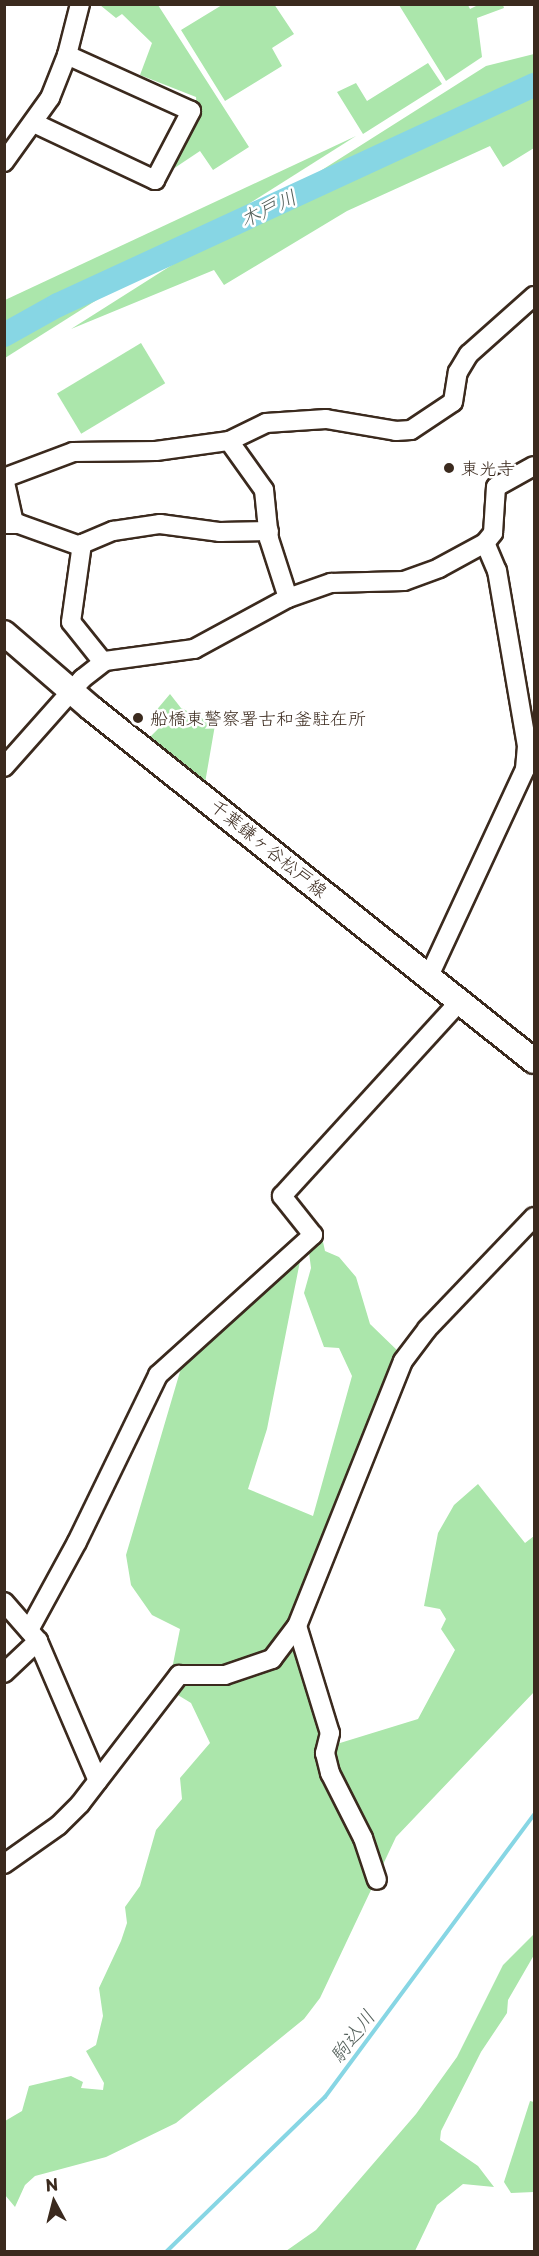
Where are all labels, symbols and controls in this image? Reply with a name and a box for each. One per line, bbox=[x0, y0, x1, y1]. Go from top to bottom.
water label: 木戸川 bbox=[236, 184, 300, 232]
place label: 東光寺 bbox=[461, 457, 515, 479]
marker: 東光寺 bbox=[442, 461, 456, 475]
place label: 船橋東警察署古和釜駐在所 bbox=[150, 707, 366, 729]
marker: 船橋東警察署古和釜駐在所 bbox=[131, 711, 145, 725]
street label: 千葉鎌ヶ谷松戸線 bbox=[206, 794, 332, 902]
water label: 駒込川 bbox=[324, 2005, 380, 2067]
text: N bbox=[44, 2171, 60, 2197]
north arrow bbox=[24, 2172, 84, 2232]

